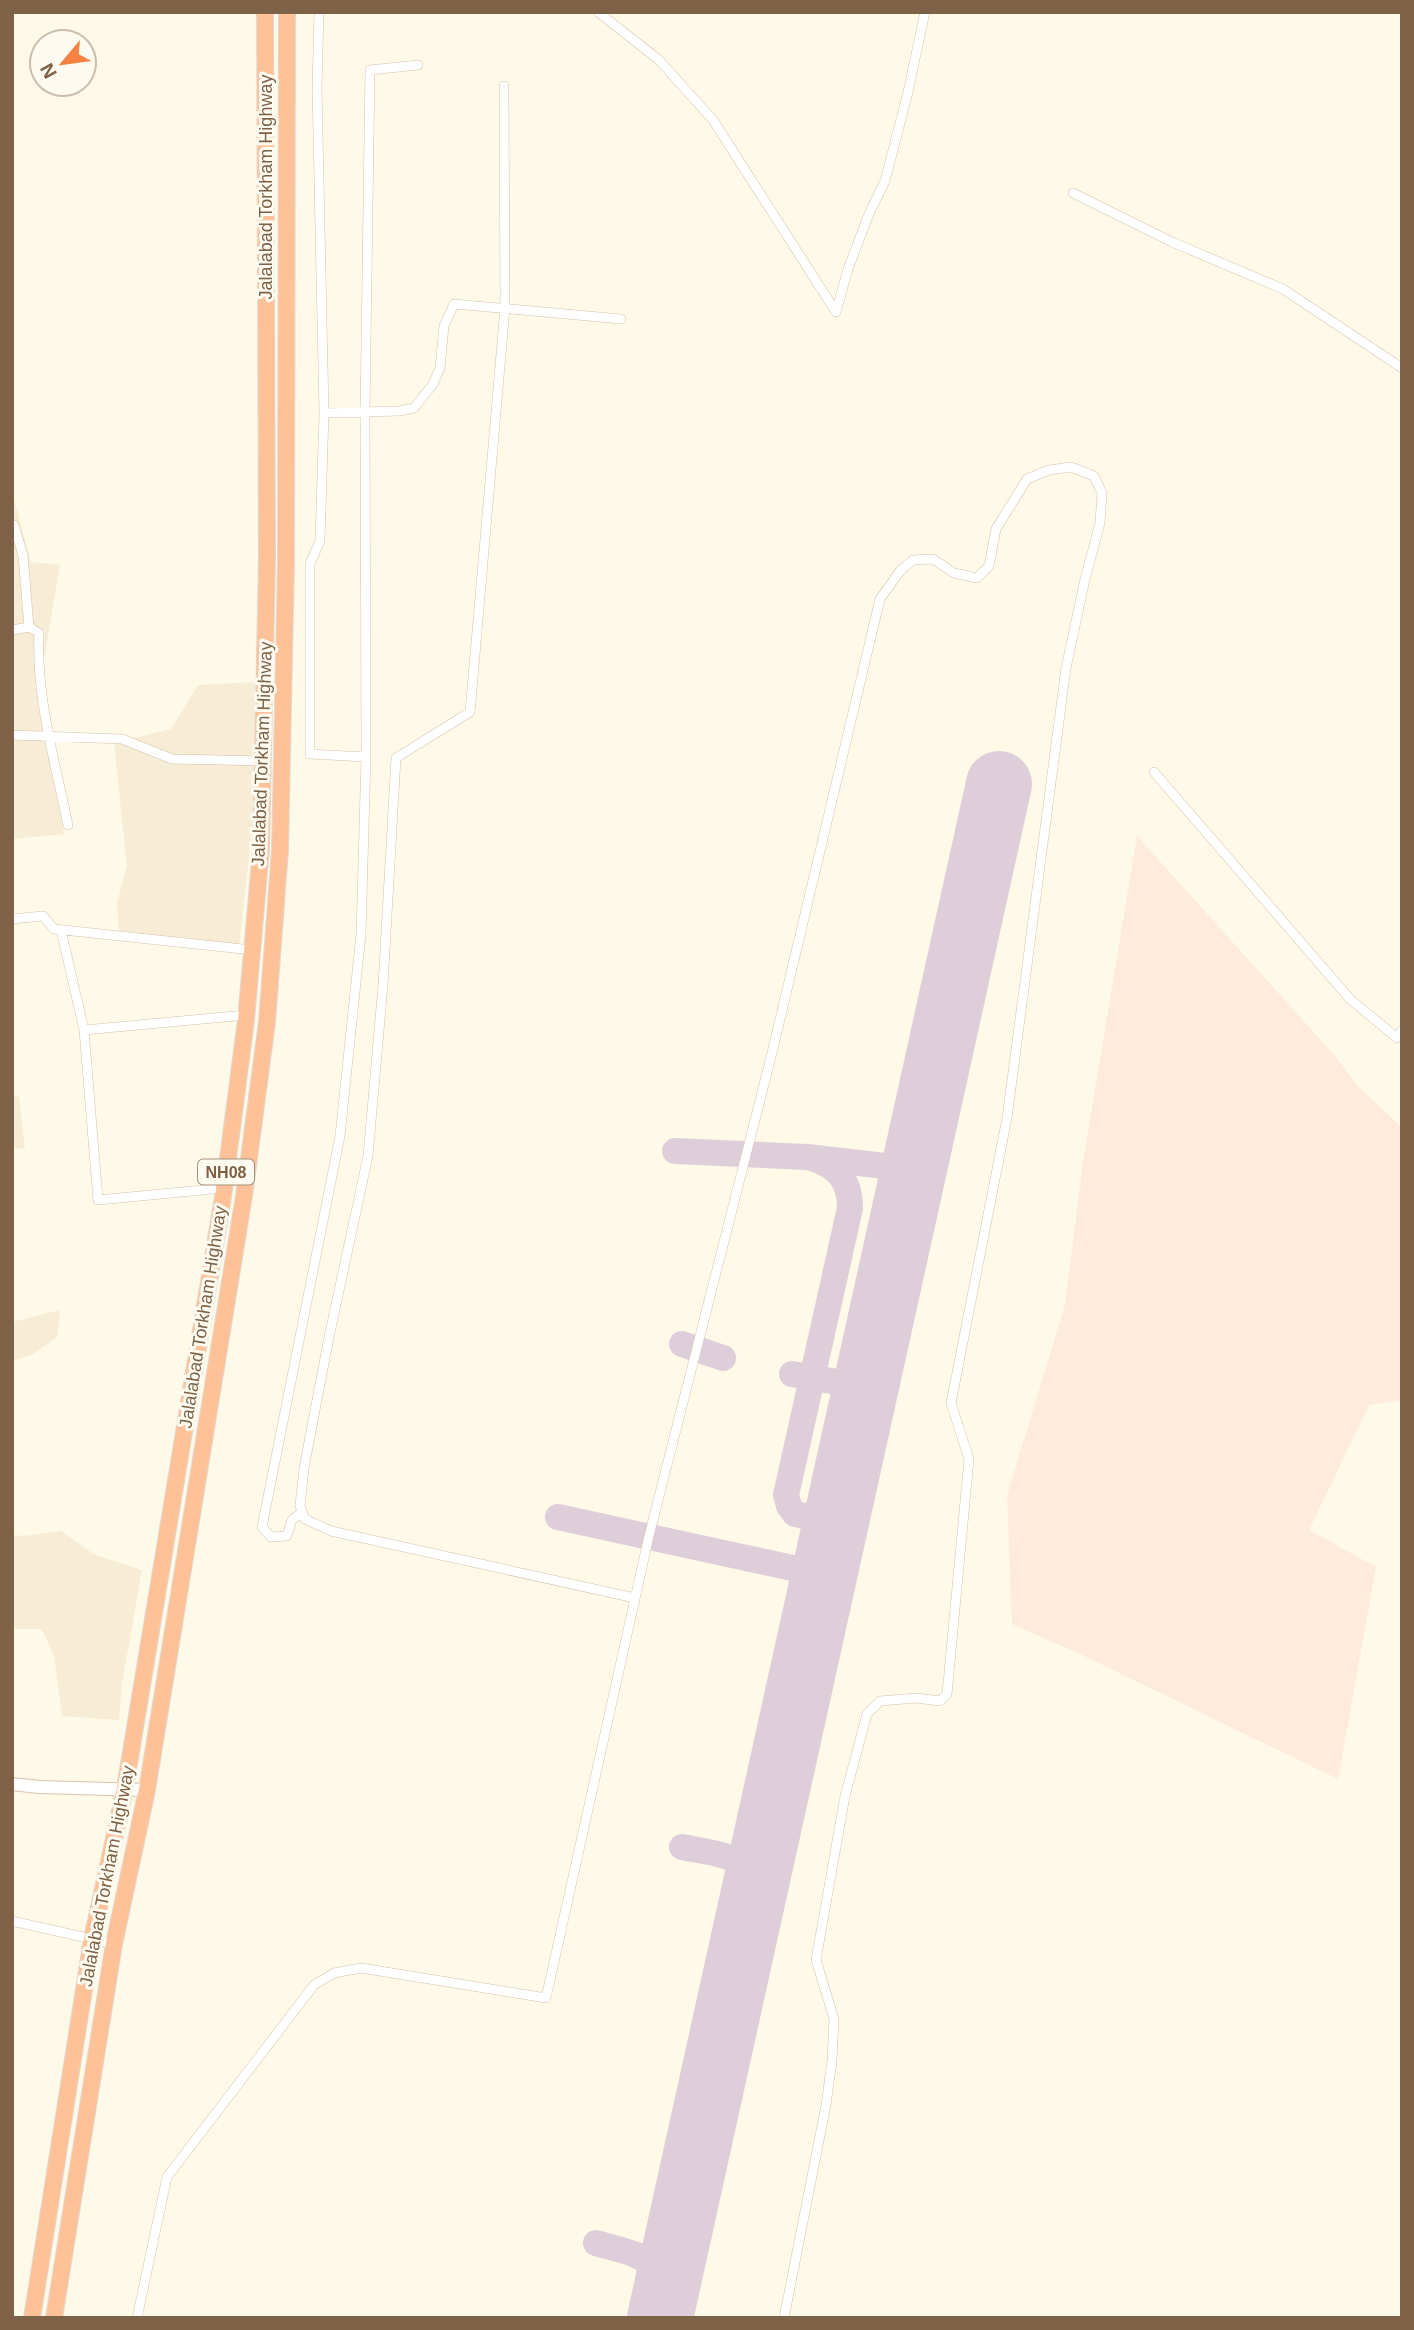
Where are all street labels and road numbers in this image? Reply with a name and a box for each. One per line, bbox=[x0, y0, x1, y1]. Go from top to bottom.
street label: Jalalabad Torkham Highway bbox=[256, 75, 276, 299]
street label: Jalalabad Torkham Highway bbox=[248, 641, 276, 867]
road number: NH08 bbox=[198, 1160, 254, 1184]
street label: Jalalabad Torkham Highway bbox=[176, 1204, 230, 1430]
street label: Jalalabad Torkham Highway bbox=[76, 1764, 138, 1988]

